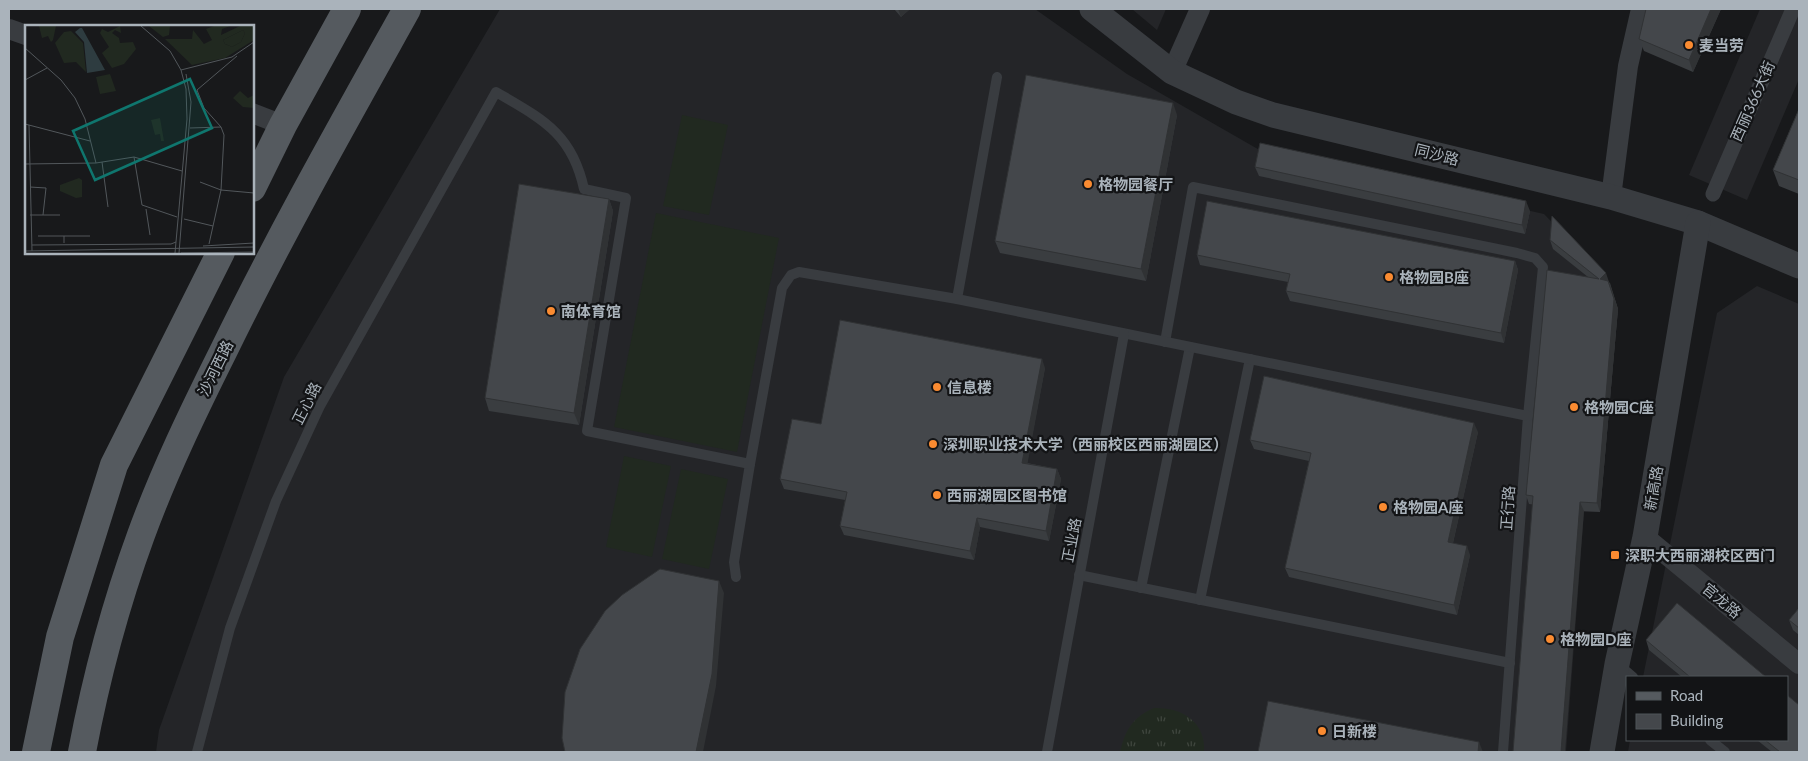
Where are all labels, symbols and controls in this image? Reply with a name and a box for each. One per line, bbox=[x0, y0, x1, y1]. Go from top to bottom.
inset map bbox=[25, 25, 254, 254]
place label: 麦当劳 bbox=[1699, 36, 1744, 54]
marker: 麦当劳 bbox=[1683, 39, 1695, 51]
street label: 西丽366大街 bbox=[1726, 58, 1778, 144]
street label: 同沙路 bbox=[1413, 140, 1461, 168]
place label: 格物园餐厅 bbox=[1098, 175, 1173, 193]
marker: 格物园餐厅 bbox=[1082, 178, 1094, 190]
place label: 格物园B座 bbox=[1399, 268, 1469, 286]
marker: 格物园B座 bbox=[1383, 271, 1395, 283]
place label: 南体育馆 bbox=[561, 302, 621, 320]
marker: 南体育馆 bbox=[545, 305, 557, 317]
street label: 沙河西路 bbox=[194, 337, 236, 399]
place label: 信息楼 bbox=[947, 378, 992, 396]
street label: 正心路 bbox=[288, 379, 324, 427]
marker: 信息楼 bbox=[931, 381, 943, 393]
place label: 格物园C座 bbox=[1584, 398, 1654, 416]
marker: 格物园C座 bbox=[1568, 401, 1580, 413]
place label: 深圳职业技术大学（西丽校区西丽湖园区） bbox=[943, 435, 1228, 453]
marker: 深圳职业技术大学（西丽校区西丽湖园区） bbox=[927, 438, 939, 450]
street label: 新高路 bbox=[1640, 464, 1666, 512]
street label: 正行路 bbox=[1496, 485, 1518, 531]
place label: 西丽湖园区图书馆 bbox=[947, 486, 1067, 504]
marker: 西丽湖园区图书馆 bbox=[931, 489, 943, 501]
place label: 格物园A座 bbox=[1393, 498, 1463, 516]
marker: 格物园A座 bbox=[1377, 501, 1389, 513]
street label: 正业路 bbox=[1058, 516, 1084, 564]
place label: 深职大西丽湖校区西门 bbox=[1625, 546, 1775, 564]
marker: 深职大西丽湖校区西门 bbox=[1609, 549, 1621, 561]
street label: 官龙路 bbox=[1699, 579, 1745, 621]
place label: 格物园D座 bbox=[1560, 630, 1631, 648]
marker: 格物园D座 bbox=[1544, 633, 1556, 645]
legend bbox=[1626, 676, 1788, 741]
text: Road bbox=[1670, 686, 1703, 704]
text: Building bbox=[1670, 711, 1723, 729]
place label: 日新楼 bbox=[1332, 722, 1377, 740]
marker: 日新楼 bbox=[1316, 725, 1328, 737]

